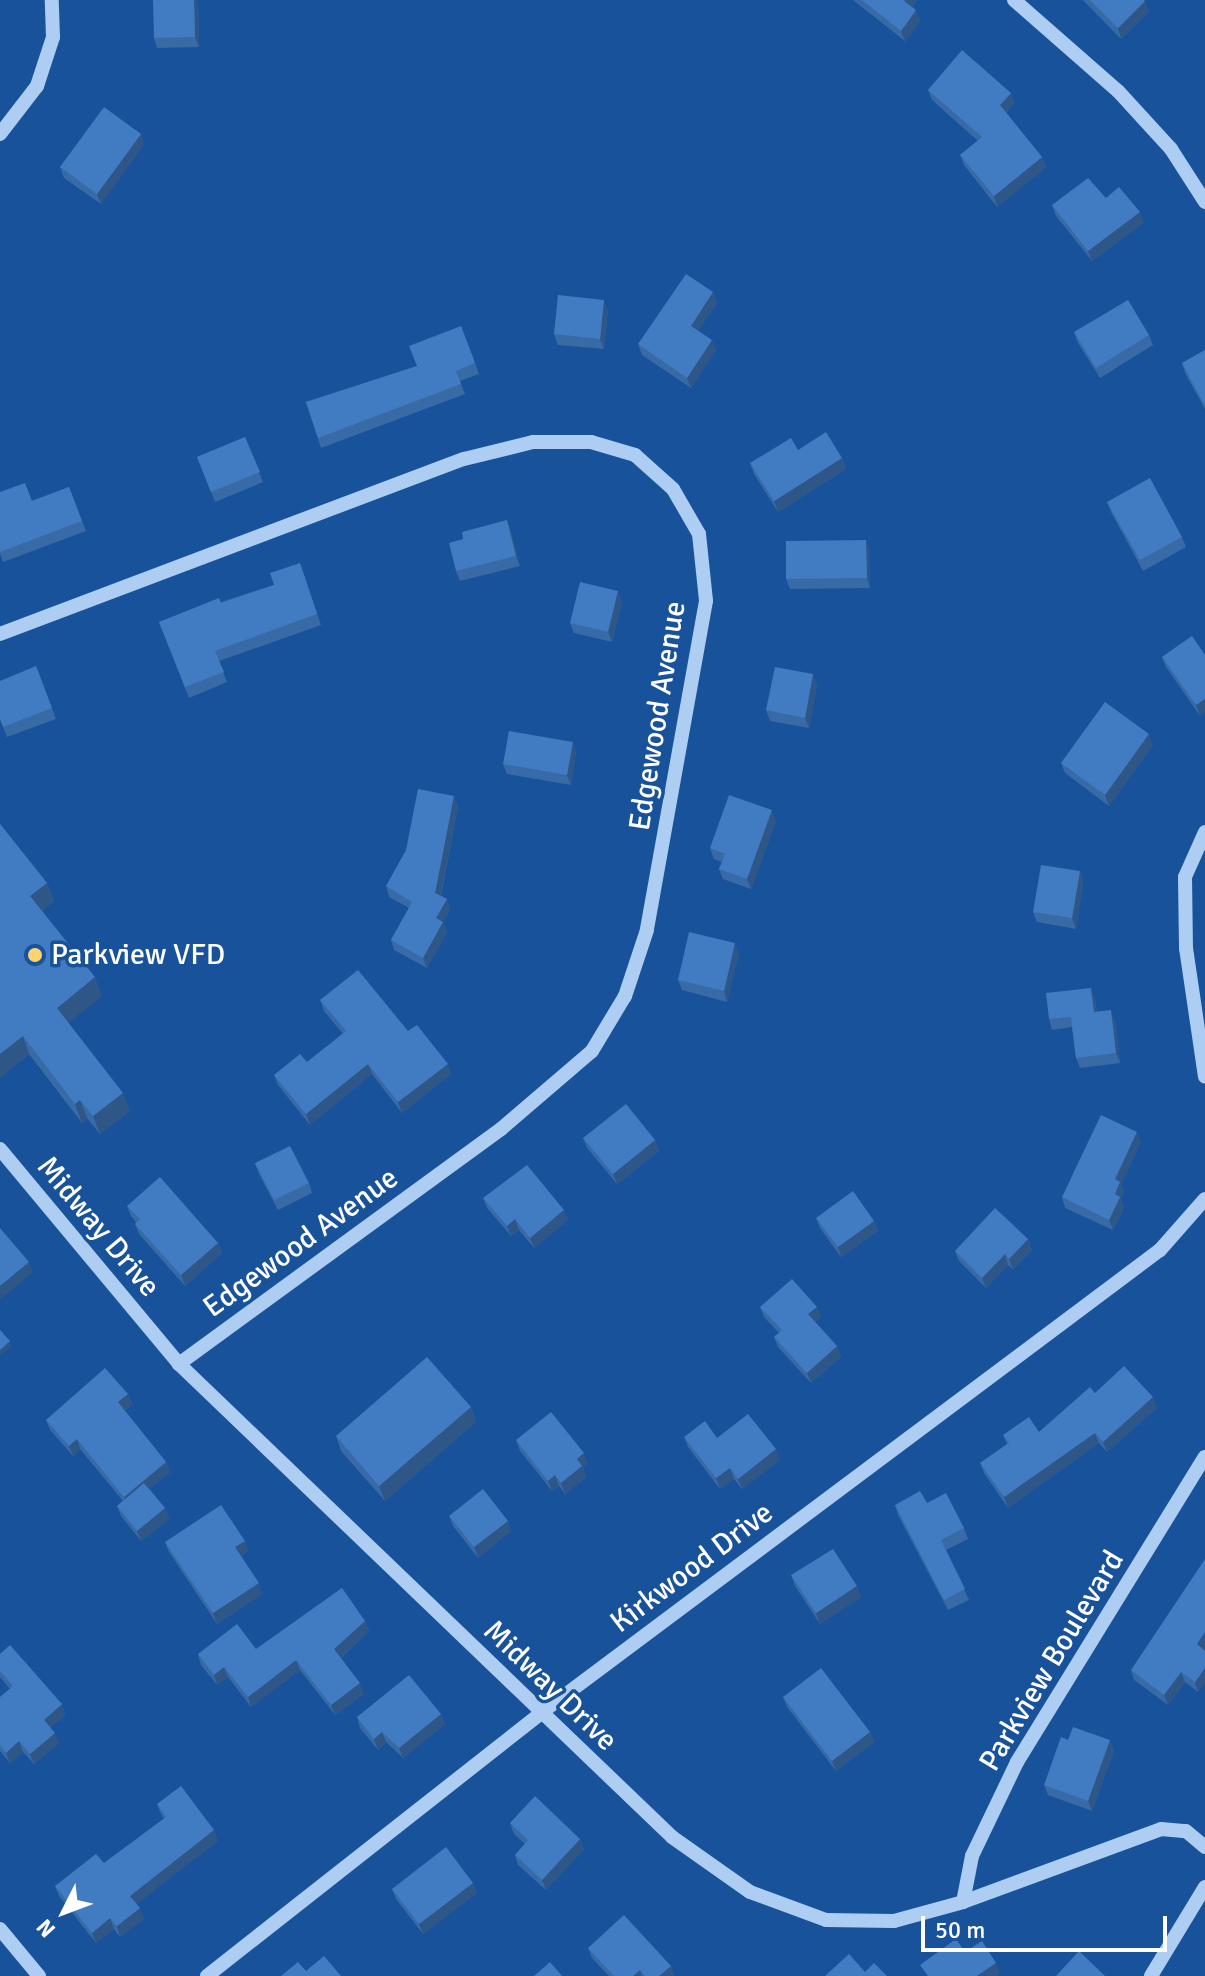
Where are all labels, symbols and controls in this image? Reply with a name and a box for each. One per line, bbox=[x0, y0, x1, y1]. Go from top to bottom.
street label: Edgewood Avenue bbox=[622, 599, 694, 833]
place label: Parkview VFD bbox=[51, 937, 225, 973]
marker: Parkview VFD bbox=[26, 946, 44, 964]
street label: Midway Drive bbox=[29, 1149, 167, 1305]
street label: Edgewood Avenue bbox=[197, 1160, 405, 1326]
street label: Kirkwood Drive bbox=[604, 1495, 780, 1641]
street label: Parkview Boulevard bbox=[972, 1544, 1132, 1778]
street label: Midway Drive bbox=[476, 1613, 624, 1759]
north arrow bbox=[24, 1872, 104, 1952]
scale bar bbox=[925, 1900, 1171, 1950]
text: N bbox=[31, 1914, 61, 1943]
text: 50 m bbox=[935, 1915, 985, 1945]

